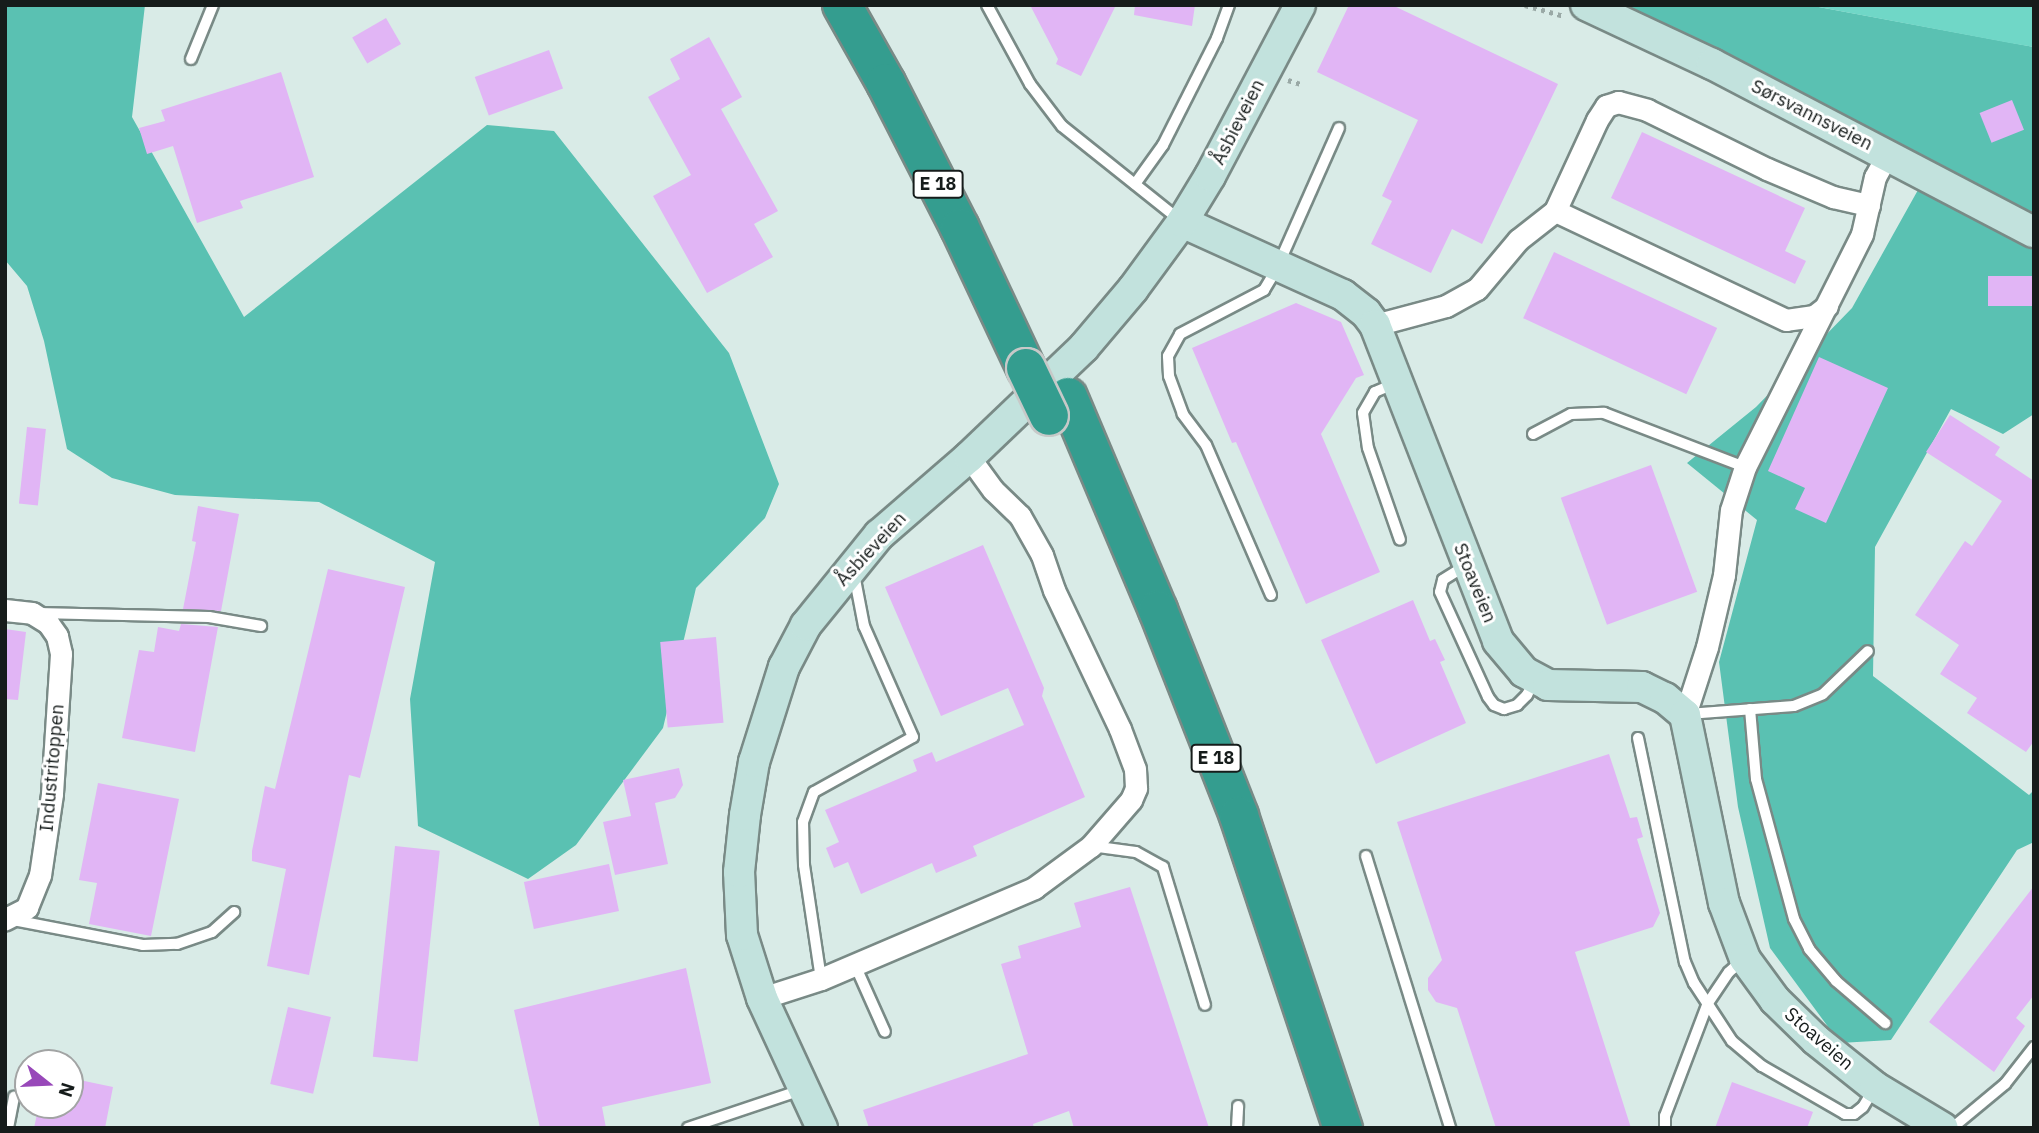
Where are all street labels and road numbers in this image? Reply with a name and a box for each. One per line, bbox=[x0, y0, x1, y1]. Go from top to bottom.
street label: Åsbieveien bbox=[1207, 75, 1269, 169]
street label: Sørsvannsveien bbox=[1747, 75, 1877, 155]
road number: E 18 bbox=[912, 169, 964, 198]
street label: Åsbieveien bbox=[831, 507, 911, 591]
street label: Stoaveien bbox=[1449, 540, 1501, 626]
street label: Industritoppen bbox=[35, 703, 69, 833]
road number: E 18 bbox=[1190, 744, 1242, 772]
street label: Stoaveien bbox=[1780, 1003, 1858, 1075]

